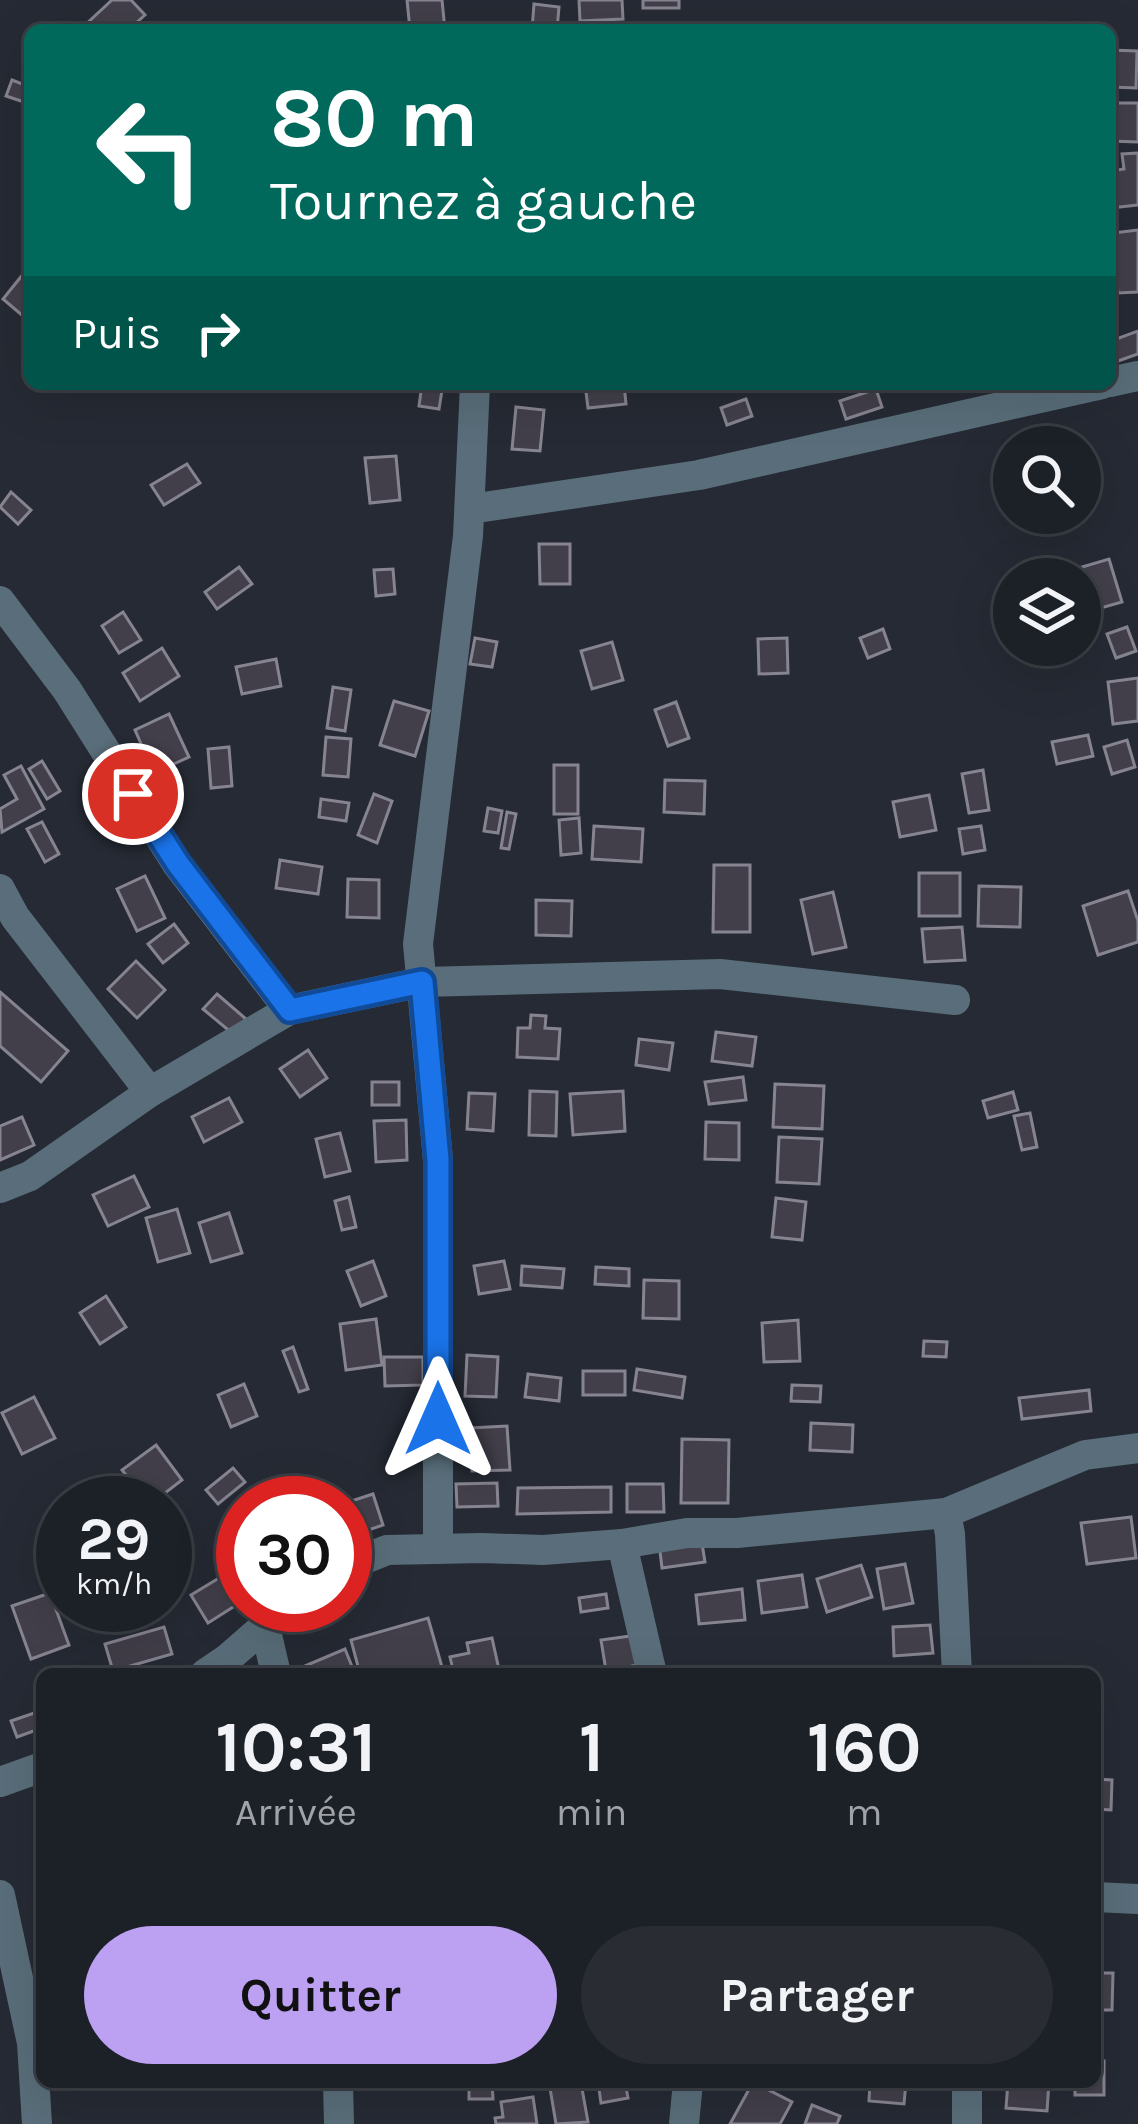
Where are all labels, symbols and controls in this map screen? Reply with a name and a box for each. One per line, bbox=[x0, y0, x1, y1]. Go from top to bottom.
text: 80 m bbox=[270, 69, 478, 167]
icon: left bbox=[72, 72, 228, 228]
text: Tournez à gauche bbox=[270, 169, 697, 233]
icon: right bbox=[185, 300, 251, 366]
text: Puis bbox=[72, 307, 161, 359]
map controls bbox=[993, 426, 1101, 666]
button: search bbox=[993, 426, 1101, 534]
button: layers bbox=[993, 558, 1101, 666]
pin bbox=[82, 743, 184, 845]
icon: arrive bbox=[100, 761, 166, 827]
position arrow bbox=[375, 1356, 501, 1482]
speed limit sign: 30 bbox=[216, 1476, 372, 1632]
text: 29 bbox=[78, 1504, 150, 1574]
text: km/h bbox=[76, 1566, 152, 1602]
text: 10:31 bbox=[215, 1705, 376, 1789]
text: 1 bbox=[579, 1705, 604, 1789]
text: 160 bbox=[807, 1705, 922, 1789]
text: Arrivée bbox=[235, 1789, 357, 1835]
text: min bbox=[556, 1789, 627, 1835]
text: m bbox=[846, 1789, 882, 1835]
button: Quitter bbox=[84, 1926, 557, 2064]
button: Partager bbox=[581, 1926, 1053, 2064]

